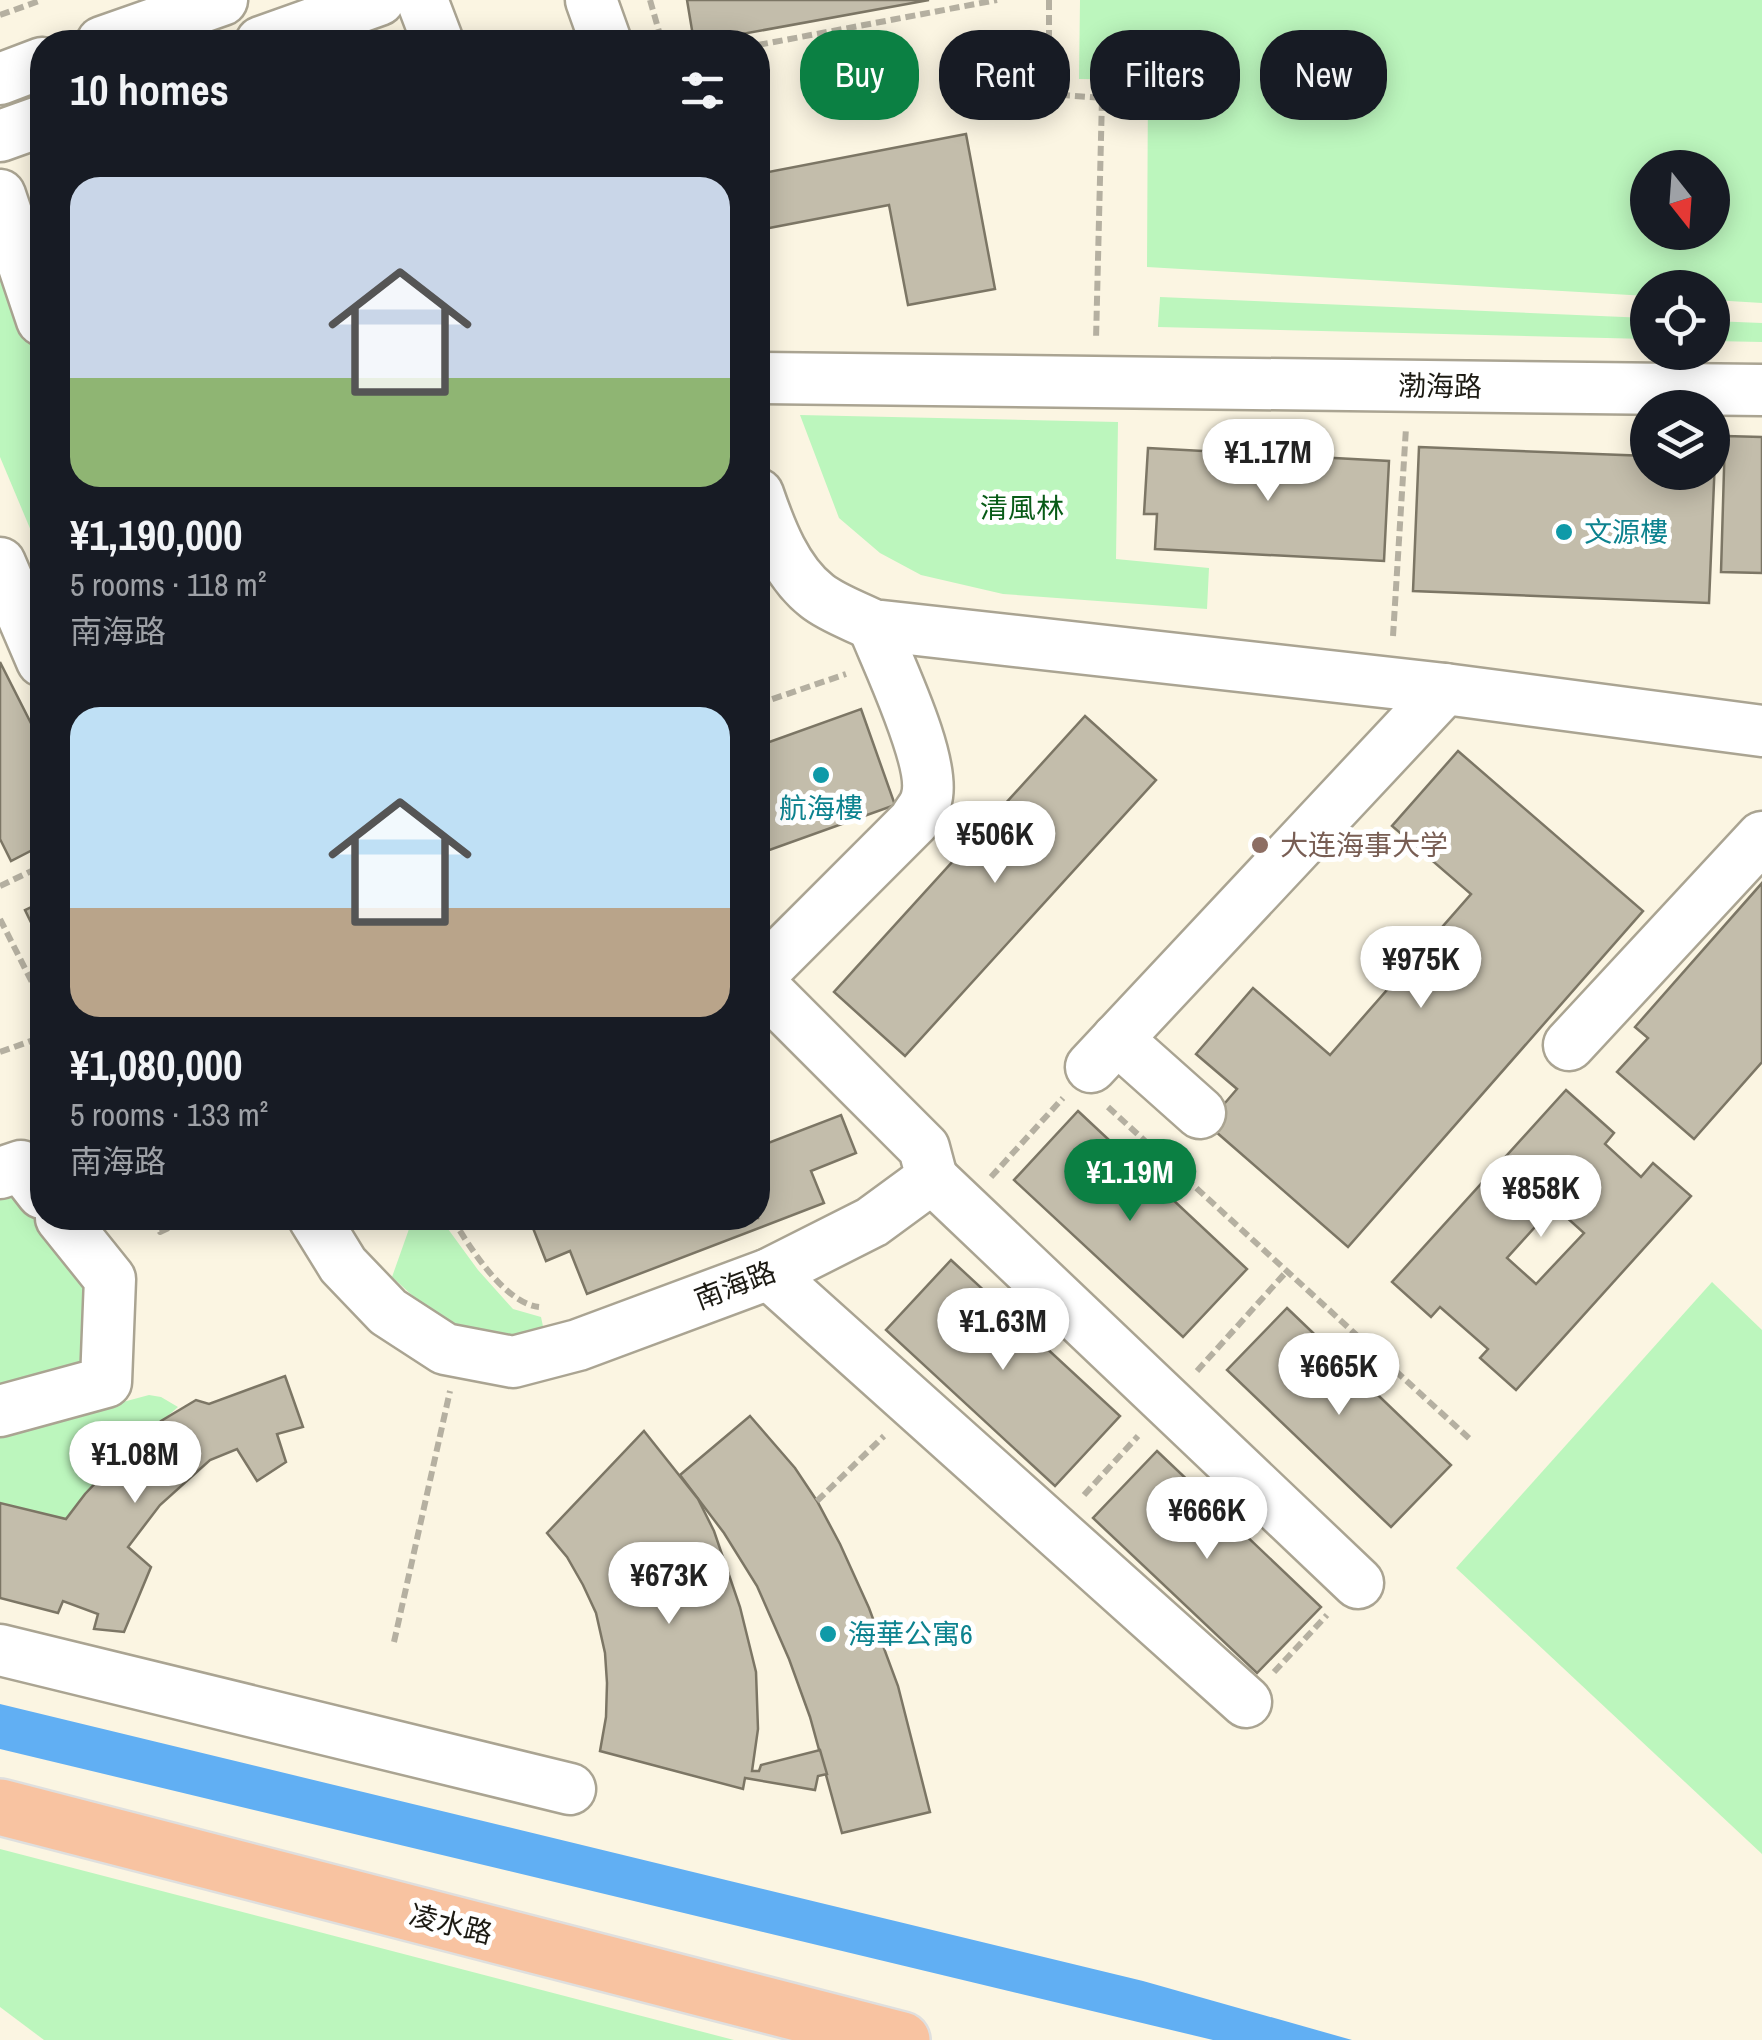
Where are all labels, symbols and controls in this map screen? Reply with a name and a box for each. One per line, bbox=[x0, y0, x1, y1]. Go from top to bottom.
chip: Buy bbox=[800, 30, 919, 120]
chip: Rent bbox=[939, 30, 1070, 120]
chip: Filters bbox=[1090, 30, 1240, 120]
chip: New bbox=[1260, 30, 1387, 120]
text: 10 homes bbox=[70, 62, 229, 118]
icon: filters bbox=[675, 63, 730, 118]
north arrow bbox=[1630, 150, 1730, 250]
map controls bbox=[1630, 150, 1730, 490]
icon: home bbox=[310, 242, 490, 422]
button: locate bbox=[1630, 270, 1730, 370]
street label: 渤海路 bbox=[1398, 366, 1482, 406]
button: layers bbox=[1630, 390, 1730, 490]
pin: ¥1.17M bbox=[1187, 419, 1349, 504]
text: ¥1.17M bbox=[1224, 430, 1312, 473]
park label: 清風林 bbox=[980, 489, 1064, 527]
text: ¥1,190,000 bbox=[70, 507, 242, 563]
place label: 文源樓 bbox=[1584, 513, 1668, 551]
marker: 文源樓 bbox=[1553, 521, 1575, 543]
text: 5 rooms · 118 m² bbox=[70, 563, 266, 606]
text: 南海路 bbox=[70, 610, 166, 653]
marker: 航海樓 bbox=[810, 764, 832, 786]
icon: home bbox=[310, 772, 490, 952]
place label: 航海樓 bbox=[779, 789, 863, 827]
pin: ¥506K bbox=[925, 801, 1065, 886]
text: ¥506K bbox=[956, 812, 1034, 855]
place label: 大连海事大学 bbox=[1280, 826, 1448, 864]
marker: 大连海事大学 bbox=[1249, 834, 1271, 856]
pin: ¥975K bbox=[1351, 926, 1491, 1011]
text: ¥975K bbox=[1382, 937, 1460, 980]
text: ¥1,080,000 bbox=[70, 1037, 242, 1093]
text: 5 rooms · 133 m² bbox=[70, 1093, 268, 1136]
pin: ¥1.19M bbox=[1049, 1139, 1211, 1224]
text: 南海路 bbox=[70, 1140, 166, 1183]
text: ¥1.19M bbox=[1086, 1150, 1174, 1193]
pin: ¥858K bbox=[1471, 1155, 1611, 1240]
text: ¥858K bbox=[1502, 1166, 1580, 1209]
street label: 南海路 bbox=[689, 1252, 781, 1318]
pin: ¥1.63M bbox=[922, 1288, 1084, 1373]
text: ¥1.63M bbox=[959, 1299, 1047, 1342]
pin: ¥665K bbox=[1269, 1333, 1409, 1418]
text: ¥665K bbox=[1300, 1344, 1378, 1387]
pin: ¥1.08M bbox=[54, 1421, 216, 1506]
text: ¥1.08M bbox=[91, 1432, 179, 1475]
pin: ¥666K bbox=[1137, 1477, 1277, 1562]
text: ¥666K bbox=[1168, 1488, 1246, 1531]
pin: ¥673K bbox=[599, 1542, 739, 1627]
text: ¥673K bbox=[630, 1553, 708, 1596]
place label: 海華公寓6 bbox=[848, 1615, 973, 1653]
marker: 海華公寓6 bbox=[817, 1623, 839, 1645]
street label: 凌水路 bbox=[406, 1895, 496, 1953]

